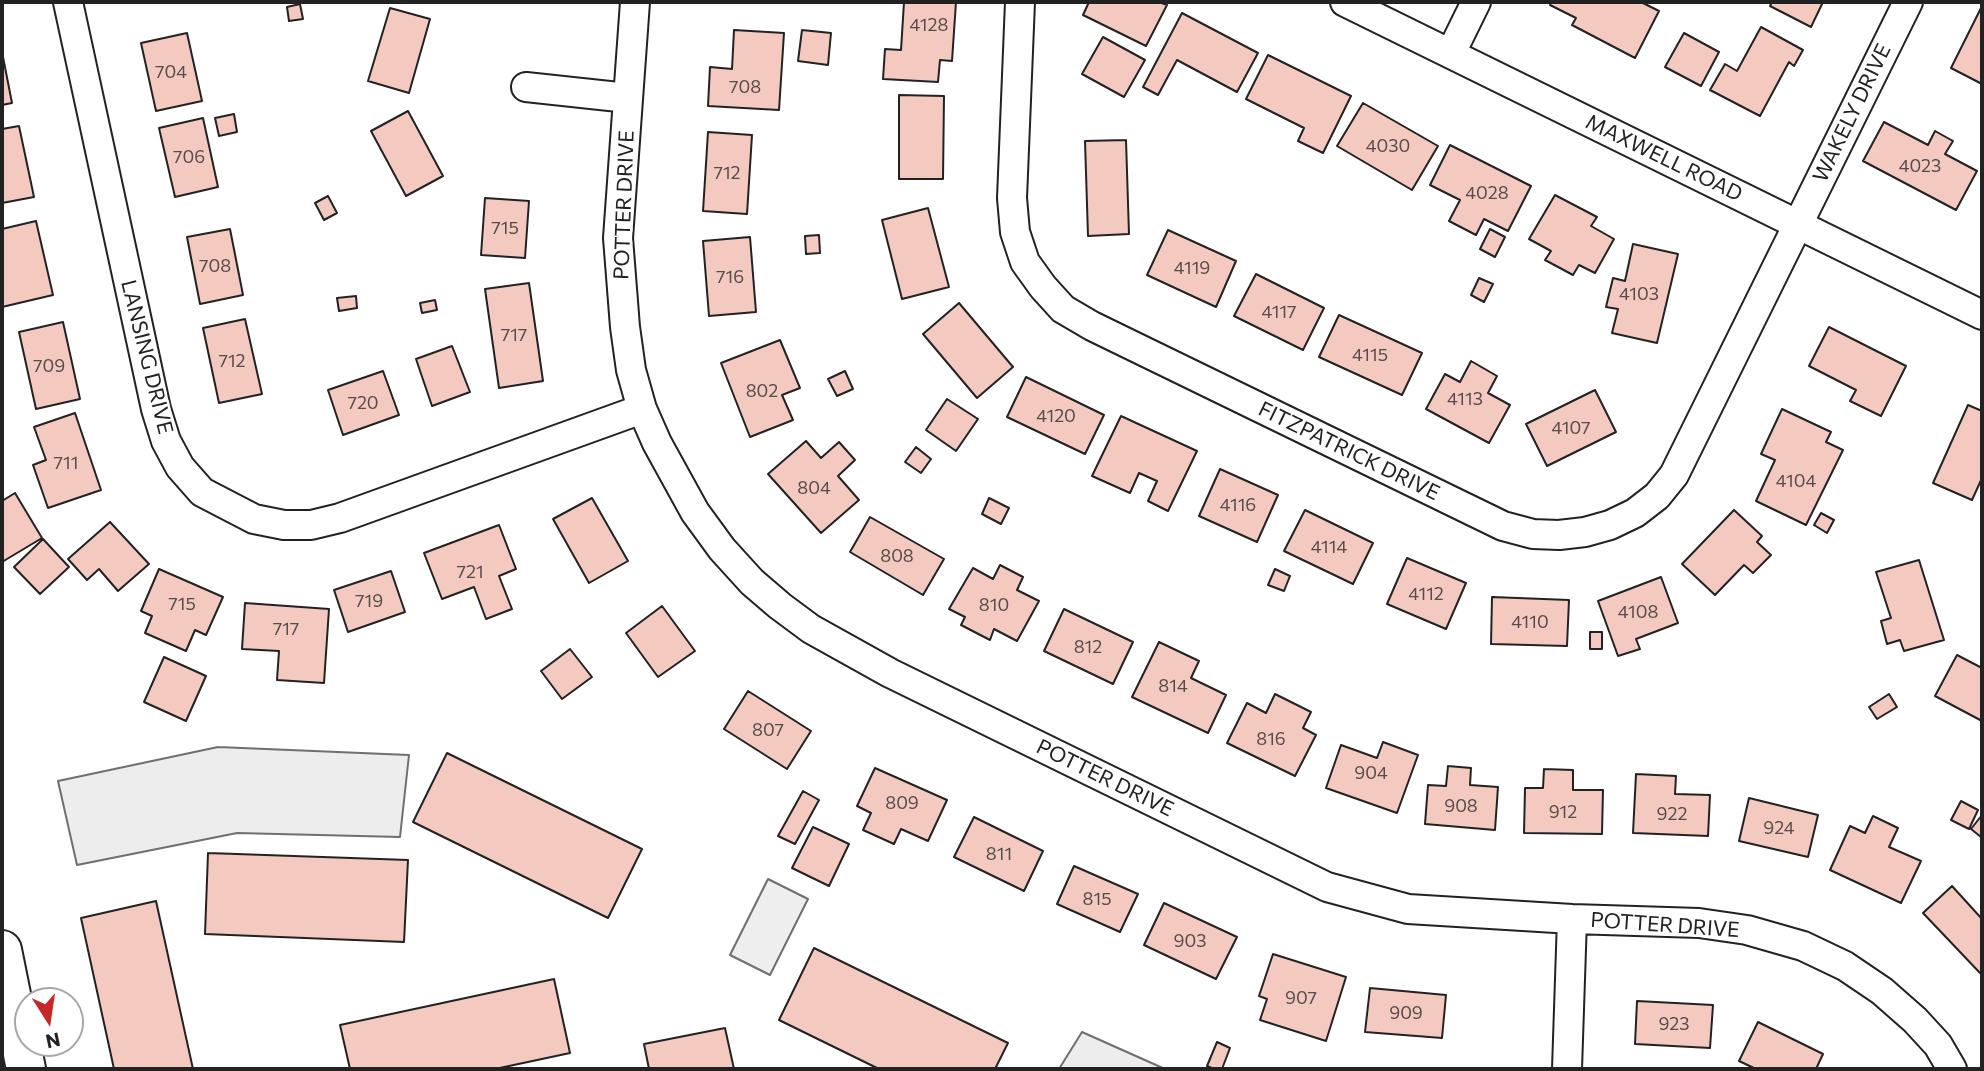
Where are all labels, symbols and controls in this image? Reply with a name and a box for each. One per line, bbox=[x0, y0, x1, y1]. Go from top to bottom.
house number: 4128 bbox=[910, 14, 948, 36]
street label: WAKELY DRIVE bbox=[1808, 40, 1896, 186]
house number: 704 bbox=[155, 61, 187, 83]
house number: 708 bbox=[729, 76, 761, 98]
street label: MAXWELL ROAD bbox=[1582, 109, 1746, 207]
street label: POTTER DRIVE bbox=[609, 130, 639, 280]
house number: 4030 bbox=[1366, 135, 1410, 157]
house number: 706 bbox=[173, 146, 205, 168]
house number: 4023 bbox=[1899, 155, 1941, 177]
house number: 712 bbox=[713, 162, 741, 184]
house number: 4028 bbox=[1465, 182, 1509, 204]
house number: 715 bbox=[491, 217, 519, 239]
house number: 708 bbox=[199, 255, 231, 277]
house number: 4119 bbox=[1174, 257, 1210, 279]
house number: 716 bbox=[716, 266, 744, 288]
street label: LANSING DRIVE bbox=[116, 277, 178, 437]
house number: 4103 bbox=[1619, 283, 1659, 305]
house number: 4117 bbox=[1261, 301, 1297, 323]
house number: 717 bbox=[501, 324, 527, 346]
house number: 4115 bbox=[1352, 344, 1388, 366]
house number: 712 bbox=[218, 350, 246, 372]
house number: 709 bbox=[33, 355, 65, 377]
house number: 802 bbox=[746, 380, 778, 402]
house number: 4113 bbox=[1447, 388, 1483, 410]
house number: 720 bbox=[347, 392, 379, 414]
street label: FITZPATRICK DRIVE bbox=[1254, 396, 1444, 506]
house number: 4120 bbox=[1036, 405, 1076, 427]
house number: 4107 bbox=[1551, 417, 1591, 439]
house number: 711 bbox=[54, 452, 78, 474]
house number: 4104 bbox=[1776, 470, 1816, 492]
house number: 804 bbox=[797, 477, 831, 499]
house number: 4116 bbox=[1220, 494, 1256, 516]
house number: 4114 bbox=[1311, 536, 1347, 558]
house number: 808 bbox=[880, 545, 914, 567]
house number: 721 bbox=[456, 561, 484, 583]
house number: 4112 bbox=[1408, 583, 1444, 605]
house number: 719 bbox=[355, 590, 383, 612]
house number: 715 bbox=[168, 593, 196, 615]
house number: 810 bbox=[979, 594, 1009, 616]
house number: 4108 bbox=[1618, 601, 1658, 623]
house number: 4110 bbox=[1511, 611, 1549, 633]
house number: 717 bbox=[273, 618, 299, 640]
house number: 812 bbox=[1074, 636, 1102, 658]
house number: 814 bbox=[1158, 675, 1188, 697]
house number: 807 bbox=[752, 719, 784, 741]
house number: 816 bbox=[1256, 728, 1286, 750]
street label: POTTER DRIVE bbox=[1032, 734, 1178, 822]
house number: 904 bbox=[1354, 762, 1388, 784]
house number: 809 bbox=[885, 792, 919, 814]
house number: 908 bbox=[1444, 795, 1478, 817]
house number: 912 bbox=[1549, 801, 1577, 823]
house number: 922 bbox=[1657, 803, 1687, 825]
house number: 924 bbox=[1763, 817, 1795, 839]
house number: 811 bbox=[986, 843, 1012, 865]
house number: 815 bbox=[1083, 888, 1111, 910]
street label: POTTER DRIVE bbox=[1590, 907, 1740, 943]
house number: 903 bbox=[1174, 930, 1206, 952]
north arrow bbox=[14, 987, 84, 1057]
house number: 907 bbox=[1285, 987, 1317, 1009]
house number: 909 bbox=[1389, 1002, 1423, 1024]
house number: 923 bbox=[1658, 1013, 1690, 1035]
text: N bbox=[44, 1028, 62, 1054]

